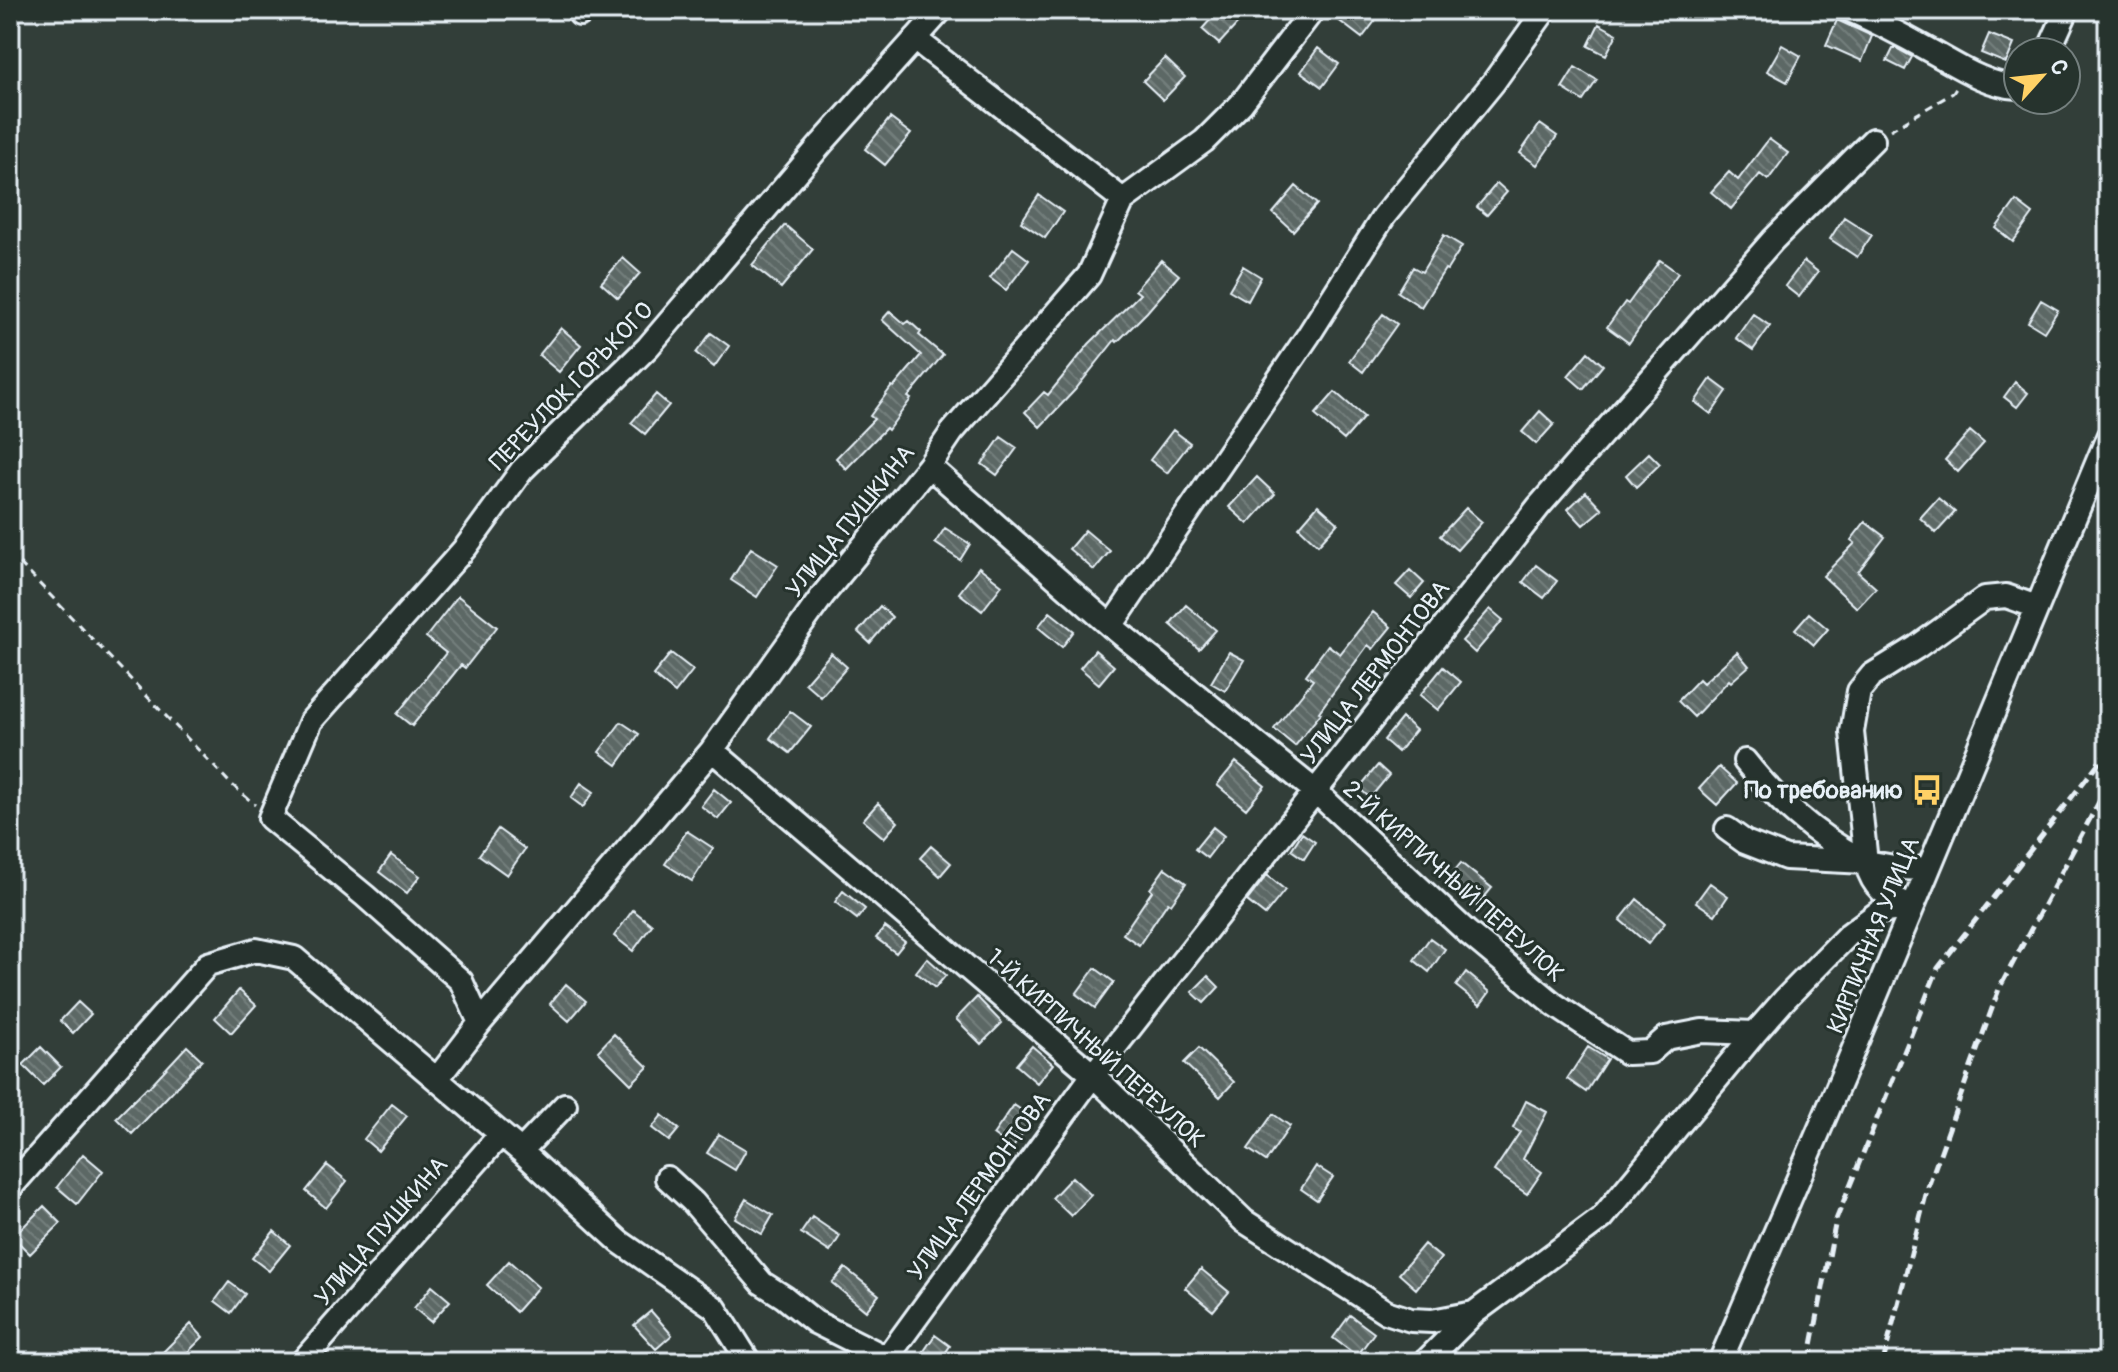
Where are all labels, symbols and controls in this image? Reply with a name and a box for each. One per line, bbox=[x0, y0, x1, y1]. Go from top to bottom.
north arrow bbox=[2002, 36, 2082, 116]
text: С bbox=[2043, 55, 2075, 80]
street label: ПЕРЕУЛОК ГОРЬКОГО bbox=[483, 296, 659, 477]
street label: УЛИЦА ПУШКИНА bbox=[780, 439, 921, 604]
street label: УЛИЦА ЛЕРМОНТОВА bbox=[1295, 575, 1456, 770]
bus stop icon: По требованию bbox=[1910, 773, 1944, 807]
street label: 2-Й КИРПИЧНЫЙ ПЕРЕУЛОК bbox=[1337, 774, 1570, 988]
place label: По требованию bbox=[1744, 776, 1903, 805]
street label: КИРПИЧНАЯ УЛИЦА bbox=[1821, 833, 1926, 1038]
street label: 1-Й КИРПИЧНЫЙ ПЕРЕУЛОК bbox=[981, 943, 1211, 1154]
street label: УЛИЦА ЛЕРМОНТОВА bbox=[901, 1087, 1057, 1286]
street label: УЛИЦА ПУШКИНА bbox=[309, 1151, 454, 1312]

